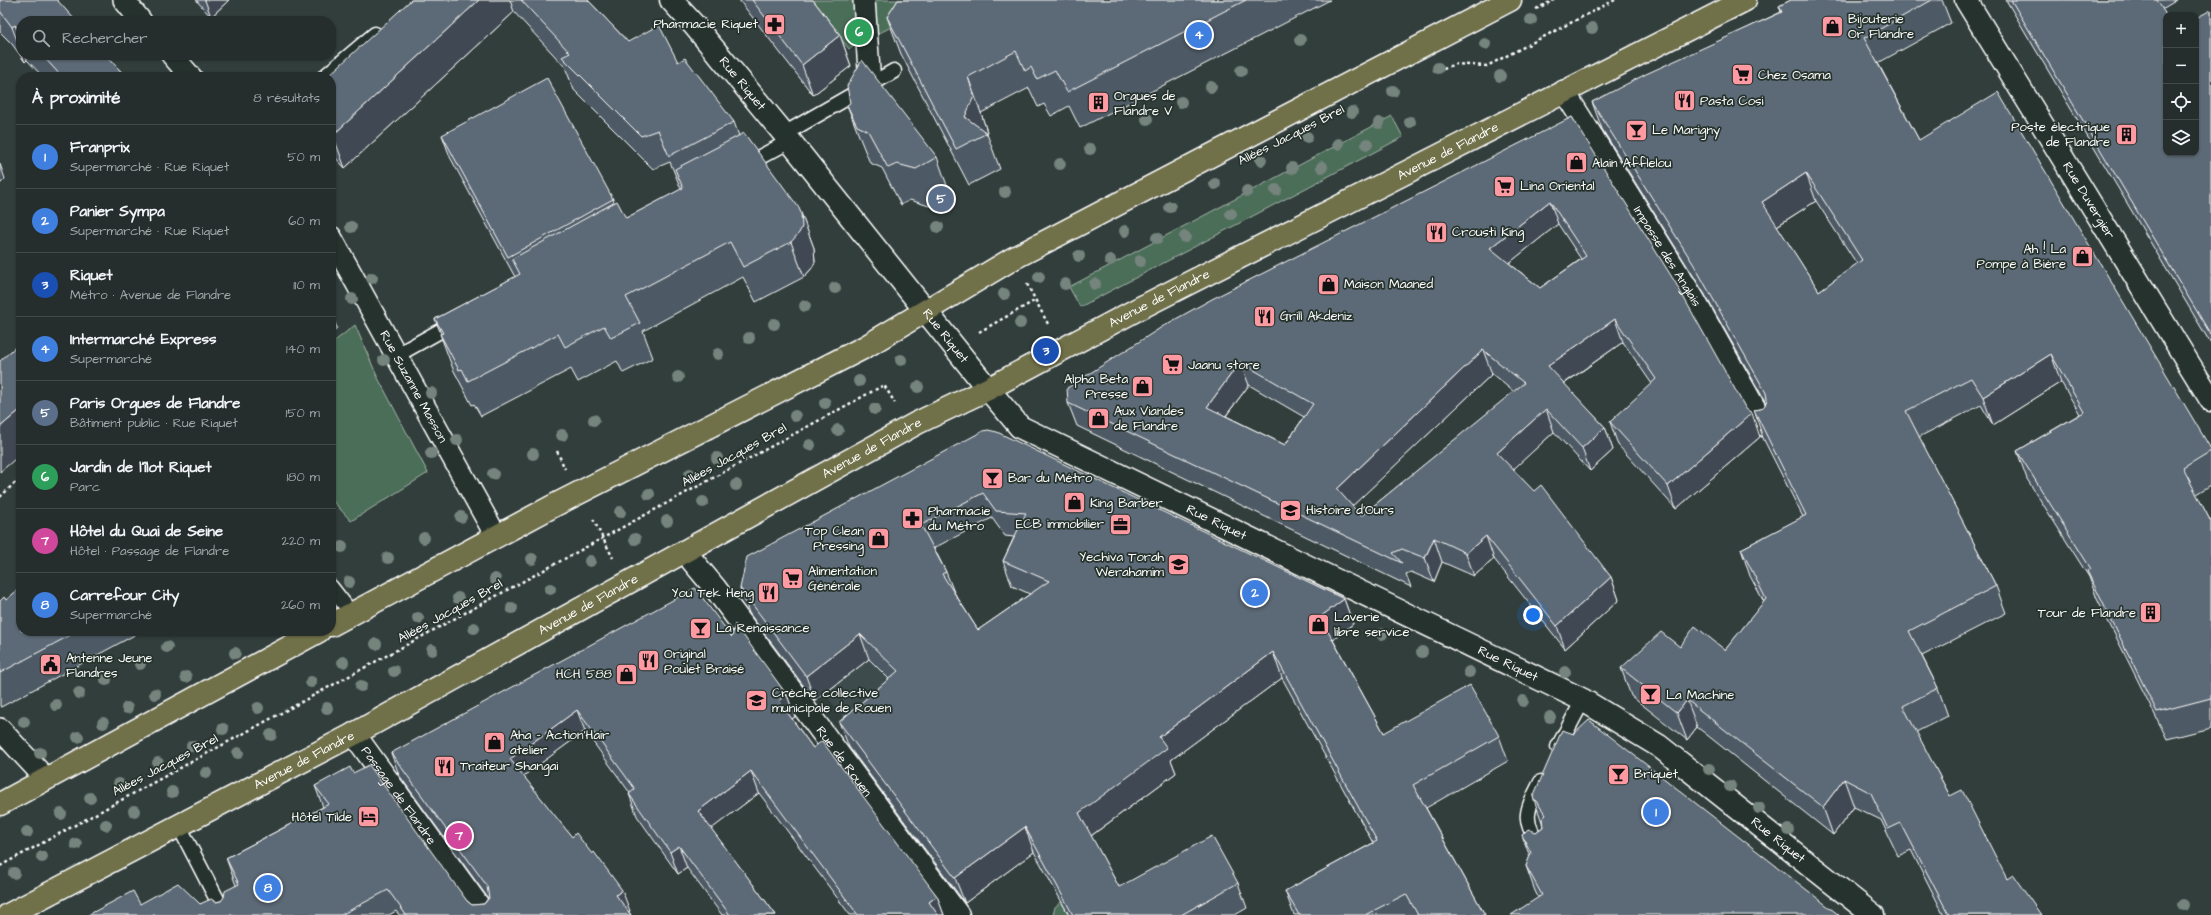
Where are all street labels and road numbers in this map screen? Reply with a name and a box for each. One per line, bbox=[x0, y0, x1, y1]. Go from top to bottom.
street label: Rue Riquet bbox=[715, 53, 771, 115]
street label: Allées Jacques Brel bbox=[1235, 100, 1347, 170]
street label: Avenue de Flandre bbox=[1394, 118, 1502, 185]
street label: Rue Duvergier bbox=[2058, 159, 2119, 242]
street label: Impasse des Anglais bbox=[1629, 203, 1706, 310]
street label: Avenue de Flandre bbox=[1105, 265, 1213, 332]
street label: Rue Riquet bbox=[918, 305, 973, 368]
street label: Rue Suzanne Masson bbox=[375, 327, 452, 447]
street label: Avenue de Flandre bbox=[819, 413, 925, 483]
street label: Allées Jacques Brel bbox=[678, 419, 790, 491]
street label: Rue Riquet bbox=[1183, 500, 1250, 545]
street label: Avenue de Flandre bbox=[535, 570, 641, 639]
street label: Allées Jacques Brel bbox=[394, 575, 506, 647]
street label: Rue Riquet bbox=[1475, 641, 1542, 686]
street label: Rue de Rouen bbox=[812, 722, 876, 801]
street label: Avenue de Flandre bbox=[250, 726, 358, 794]
street label: Allées Jacques Brel bbox=[109, 729, 221, 801]
street label: Passage de Flandre bbox=[357, 743, 440, 848]
street label: Rue Riquet bbox=[1747, 813, 1810, 868]

